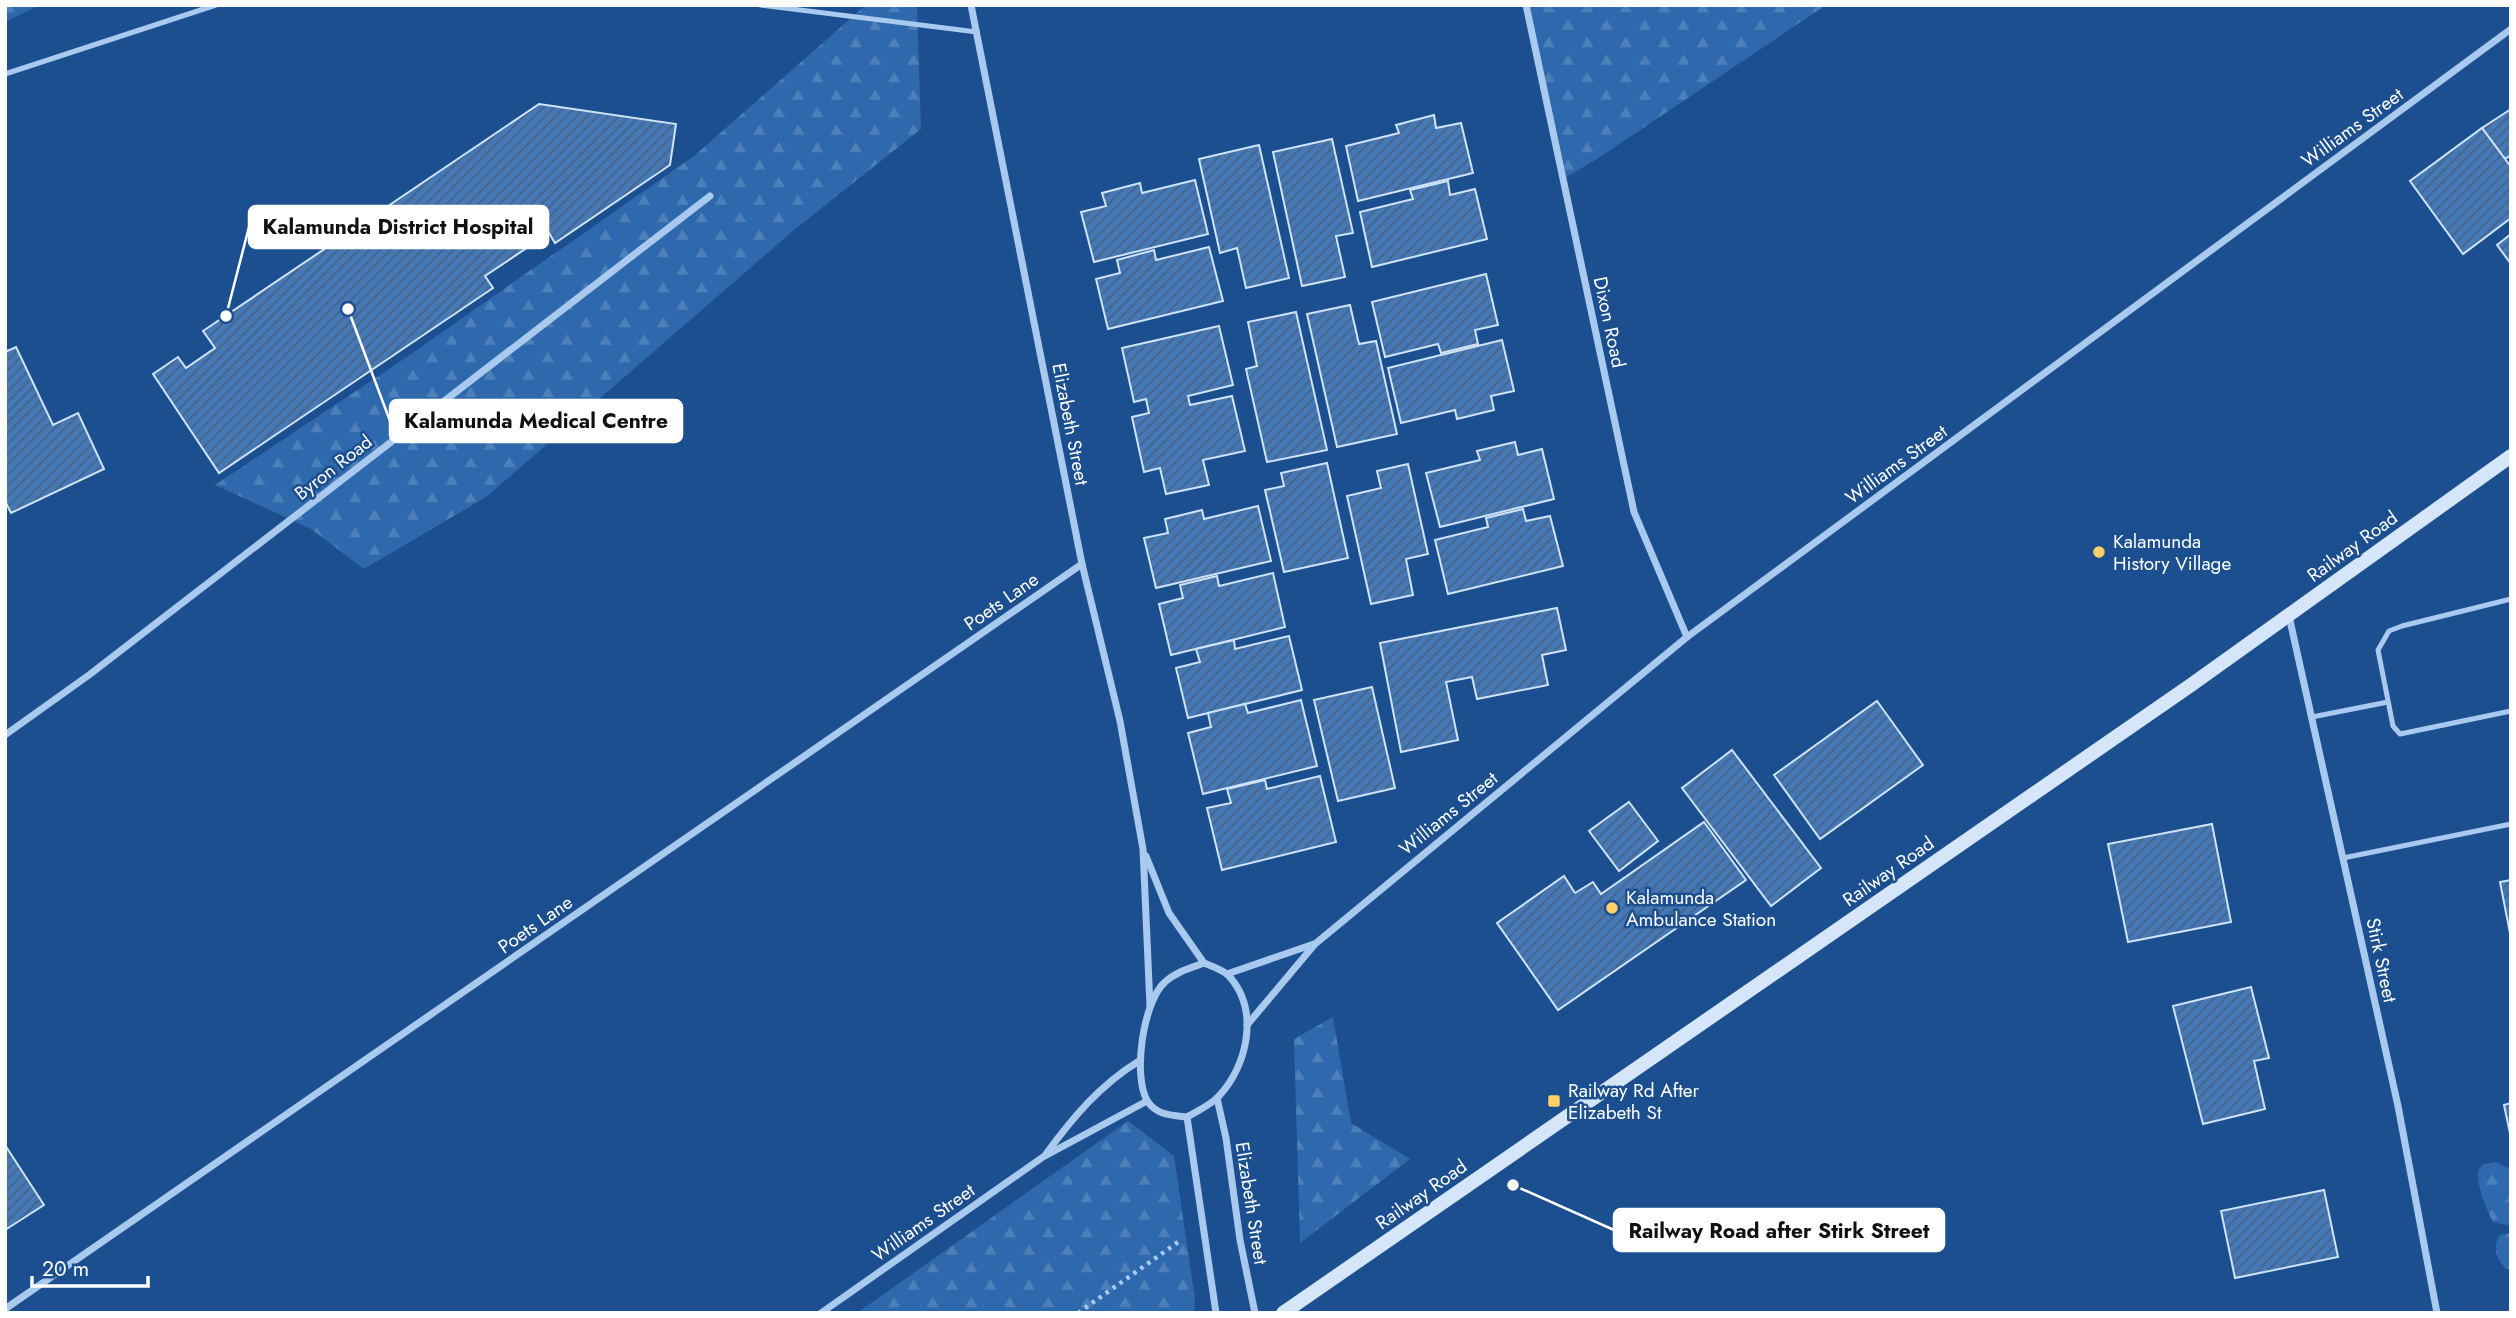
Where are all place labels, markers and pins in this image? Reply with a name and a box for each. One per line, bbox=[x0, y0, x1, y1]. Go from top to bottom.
callout: Kalamunda District Hospital bbox=[249, 206, 548, 248]
callout: Kalamunda Medical Centre bbox=[390, 400, 682, 442]
place label: Kalamunda History Village bbox=[2113, 528, 2231, 577]
marker: Kalamunda History Village bbox=[2091, 544, 2107, 560]
place label: Kalamunda Ambulance Station bbox=[1626, 884, 1776, 933]
marker: Kalamunda Ambulance Station bbox=[1604, 900, 1620, 916]
place label: Railway Rd After Elizabeth St bbox=[1568, 1077, 1700, 1126]
marker: Railway Rd After Elizabeth St bbox=[1546, 1093, 1562, 1109]
callout: Railway Road after Stirk Street bbox=[1614, 1209, 1944, 1251]

